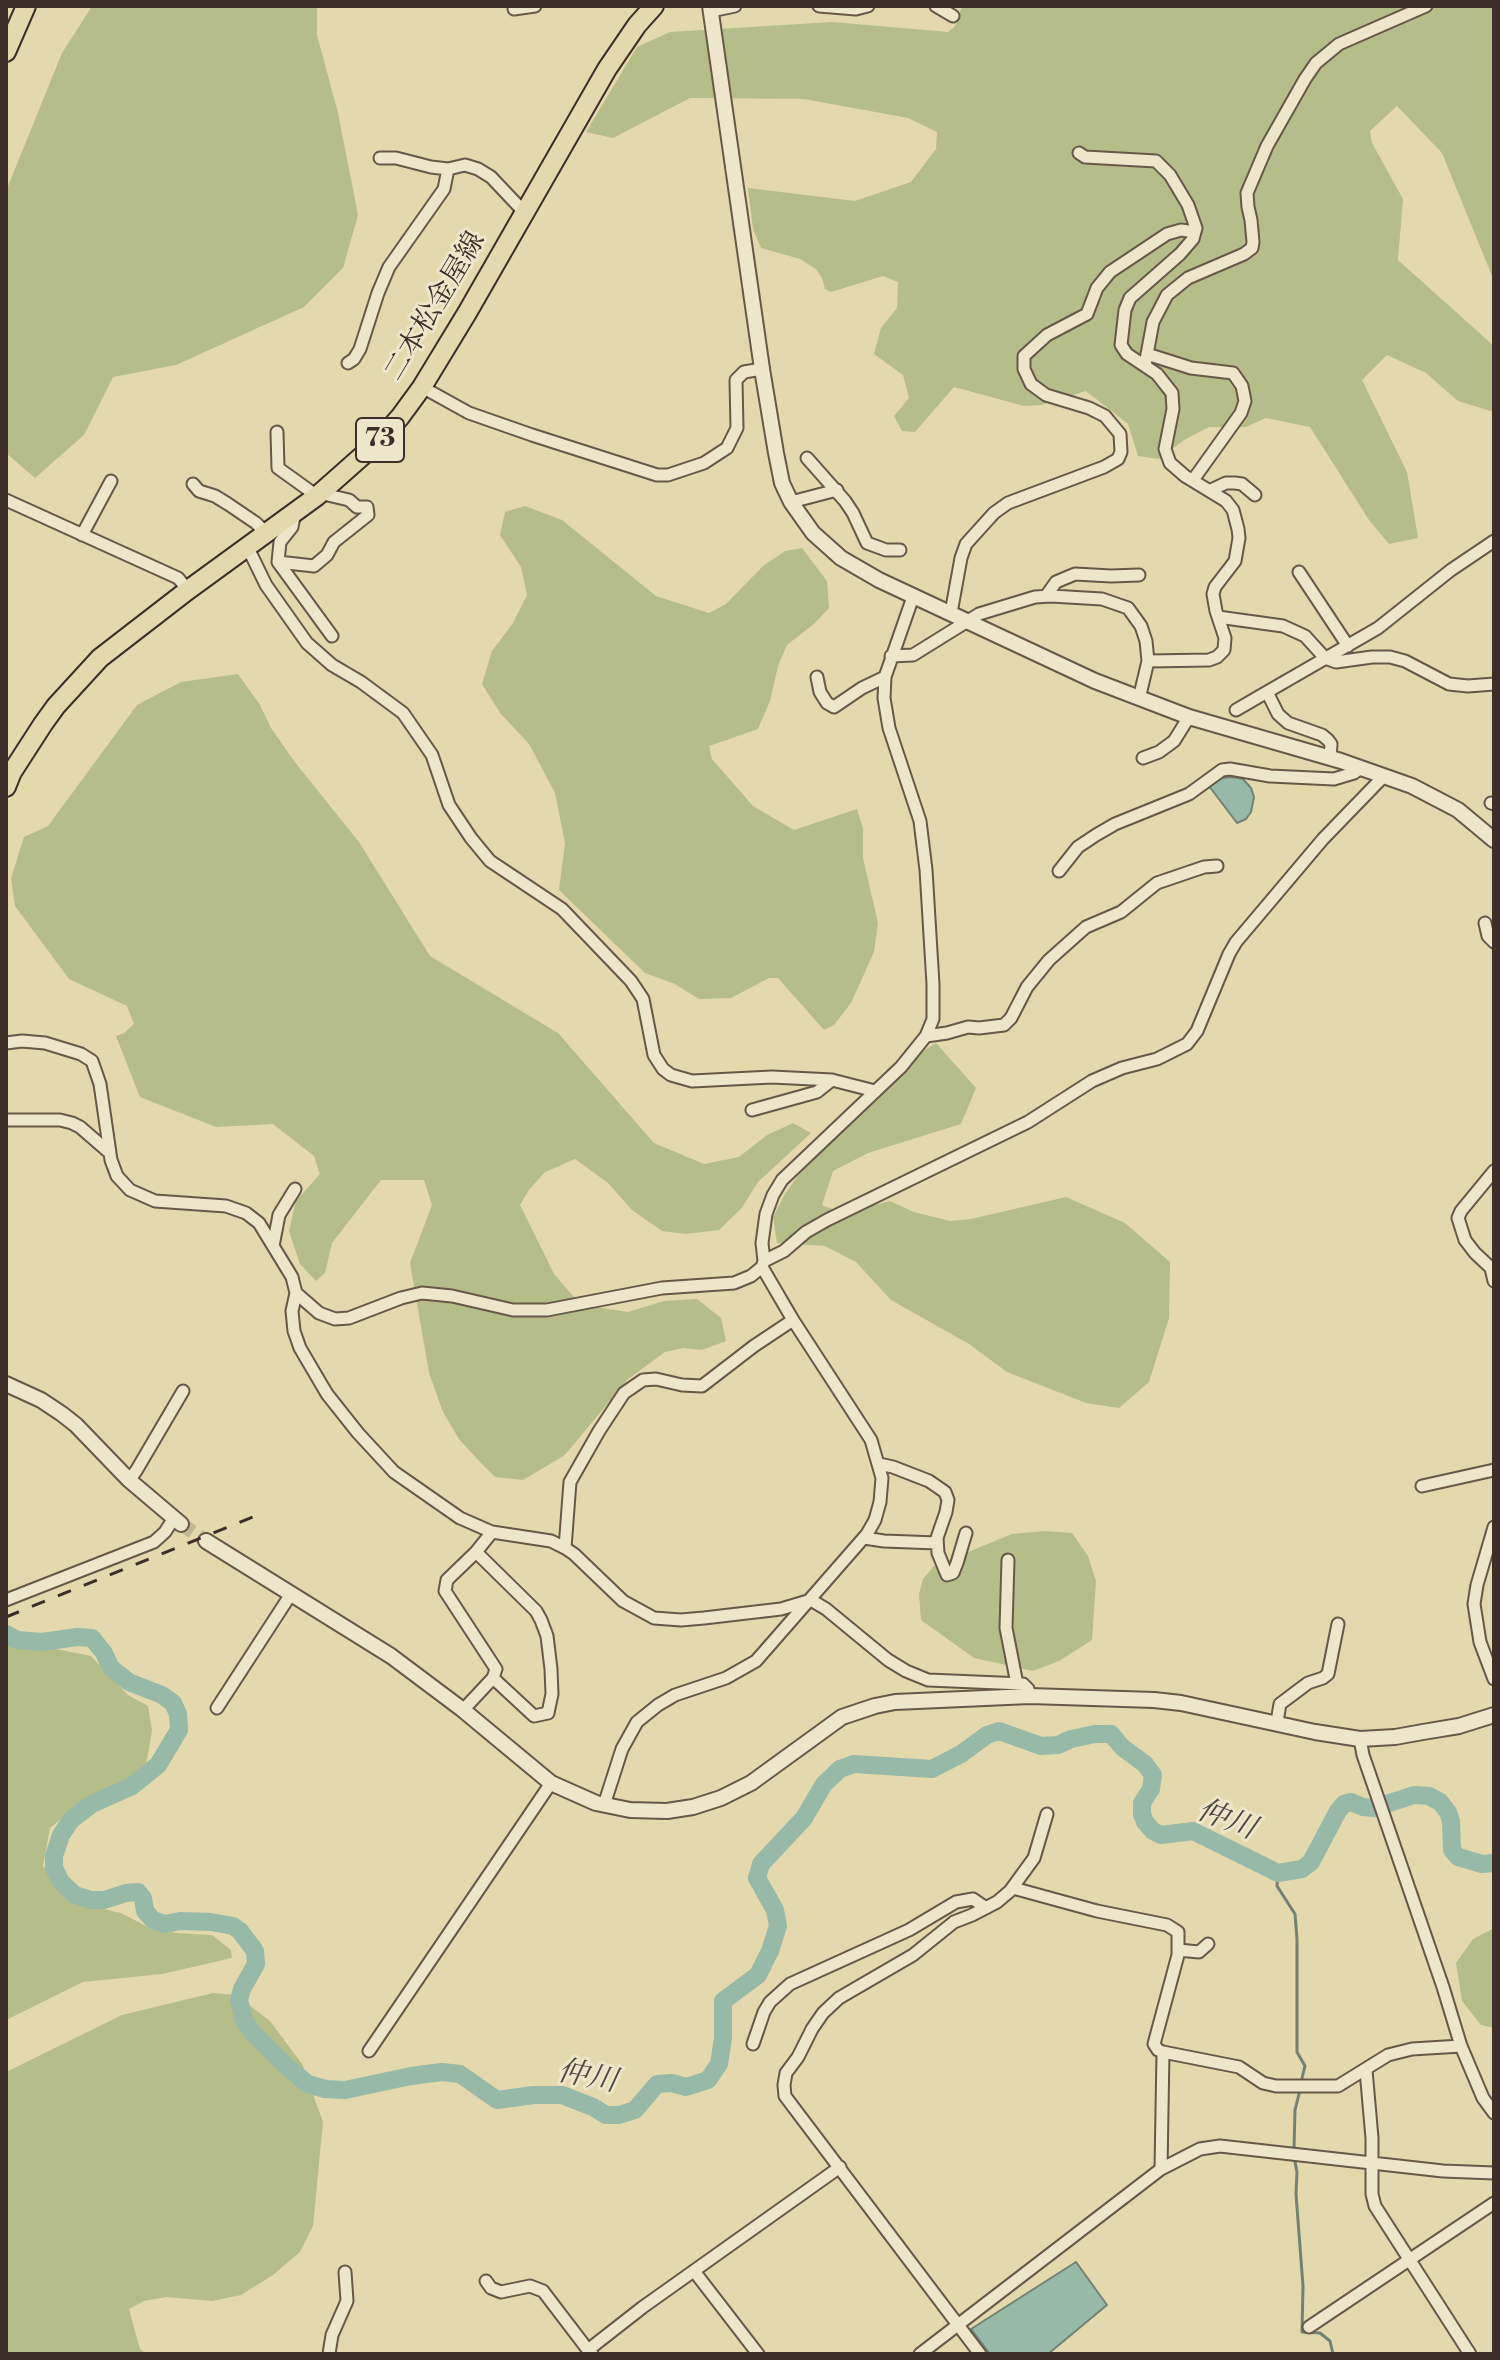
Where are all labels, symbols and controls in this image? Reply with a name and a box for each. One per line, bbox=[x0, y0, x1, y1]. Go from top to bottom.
street label: 二本松金屋線 bbox=[378, 226, 494, 388]
road number: 73 bbox=[356, 418, 404, 462]
water label: 仲川 bbox=[1192, 1793, 1260, 1849]
water label: 仲川 bbox=[554, 2055, 620, 2101]

